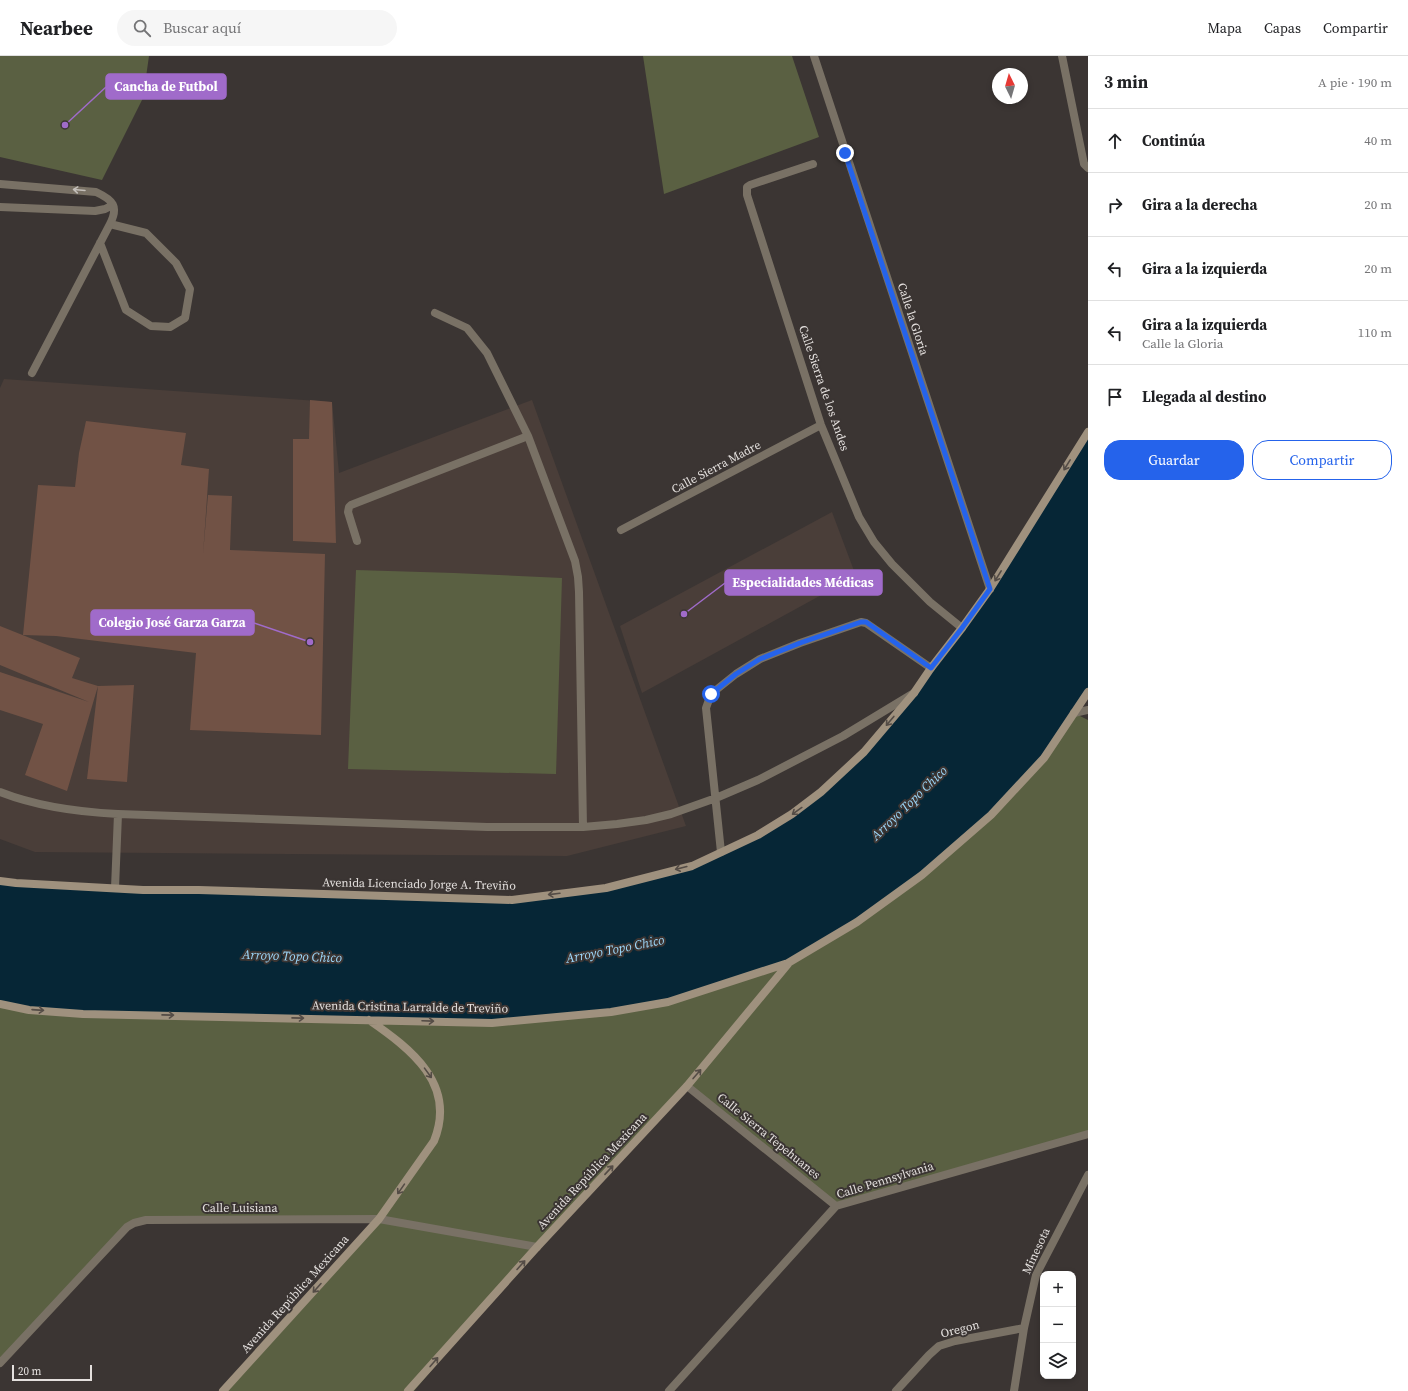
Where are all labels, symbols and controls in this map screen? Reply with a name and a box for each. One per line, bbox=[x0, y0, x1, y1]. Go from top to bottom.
search box bbox=[117, 10, 397, 46]
text: Nearbee bbox=[20, 15, 93, 41]
icon: search bbox=[131, 17, 153, 39]
text: Buscar aquí bbox=[163, 17, 241, 38]
text: Mapa bbox=[1207, 18, 1242, 38]
text: Capas bbox=[1264, 18, 1301, 38]
text: Compartir bbox=[1323, 18, 1388, 38]
north arrow bbox=[992, 68, 1028, 104]
text: 3 min bbox=[1104, 70, 1148, 94]
callout: Cancha de Futbol bbox=[106, 74, 226, 99]
text: A pie · 190 m bbox=[1318, 74, 1392, 91]
text: Cancha de Futbol bbox=[114, 78, 218, 95]
icon: ahead bbox=[1104, 130, 1126, 152]
text: Continúa bbox=[1142, 130, 1205, 151]
text: 40 m bbox=[1364, 132, 1392, 149]
route end bbox=[836, 144, 854, 162]
one-way arrow bbox=[73, 187, 86, 194]
icon: right bbox=[1104, 194, 1126, 216]
text: Gira a la derecha bbox=[1142, 194, 1257, 215]
text: 20 m bbox=[1364, 196, 1392, 213]
icon: left bbox=[1104, 258, 1126, 280]
text: Gira a la izquierda bbox=[1142, 258, 1267, 279]
text: 20 m bbox=[1364, 260, 1392, 277]
street label: Calle la Gloria bbox=[894, 281, 933, 358]
text: Gira a la izquierda bbox=[1142, 314, 1267, 335]
icon: left bbox=[1104, 322, 1126, 344]
street label: Calle Sierra de los Andes bbox=[795, 323, 853, 453]
text: 110 m bbox=[1358, 324, 1392, 341]
text: Calle la Gloria bbox=[1142, 335, 1223, 352]
icon: arrive bbox=[1104, 386, 1126, 408]
text: Llegada al destino bbox=[1142, 386, 1267, 407]
street label: Calle Sierra Madre bbox=[668, 437, 764, 497]
button: Guardar bbox=[1104, 440, 1244, 480]
button: Compartir bbox=[1252, 440, 1392, 480]
one-way arrow bbox=[1063, 459, 1071, 471]
callout: Especialidades Médicas bbox=[725, 570, 882, 595]
one-way arrow bbox=[994, 570, 1003, 581]
text: Especialidades Médicas bbox=[732, 574, 874, 591]
callout: Colegio José Garza Garza bbox=[91, 610, 254, 635]
text: Colegio José Garza Garza bbox=[98, 614, 246, 631]
route start bbox=[702, 685, 720, 703]
one-way arrow bbox=[886, 716, 895, 726]
water label: Arroyo Topo Chico bbox=[866, 762, 951, 845]
one-way arrow bbox=[791, 807, 802, 815]
one-way arrow bbox=[675, 865, 688, 873]
street label: Avenida Licenciado Jorge A. Treviño bbox=[322, 874, 516, 894]
one-way arrow bbox=[548, 890, 561, 898]
water label: Arroyo Topo Chico bbox=[563, 931, 666, 967]
water label: Arroyo Topo Chico bbox=[241, 946, 342, 966]
street label: Avenida Cristina Larralde de Treviño bbox=[312, 997, 509, 1017]
one-way arrow bbox=[31, 1007, 44, 1014]
one-way arrow bbox=[161, 1011, 174, 1019]
one-way arrow bbox=[291, 1014, 304, 1022]
one-way arrow bbox=[421, 1017, 434, 1025]
one-way arrow bbox=[424, 1068, 432, 1079]
one-way arrow bbox=[693, 1069, 702, 1079]
street label: Calle Sierra Tepehuanes bbox=[714, 1089, 824, 1183]
street label: Avenida República Mexicana bbox=[534, 1109, 651, 1233]
street label: Calle Pennsylvania bbox=[835, 1157, 936, 1202]
one-way arrow bbox=[605, 1165, 614, 1175]
one-way arrow bbox=[397, 1183, 405, 1194]
street label: Calle Luisiana bbox=[202, 1200, 279, 1216]
street label: Minesota bbox=[1018, 1224, 1054, 1277]
street label: Avenida República Mexicana bbox=[238, 1231, 353, 1356]
one-way arrow bbox=[516, 1260, 526, 1270]
map controls bbox=[1040, 1271, 1076, 1379]
button: + bbox=[1040, 1271, 1076, 1307]
one-way arrow bbox=[313, 1282, 322, 1292]
button: − bbox=[1040, 1307, 1076, 1343]
street label: Oregon bbox=[939, 1316, 981, 1342]
button: layers bbox=[1040, 1343, 1076, 1379]
one-way arrow bbox=[430, 1356, 439, 1367]
scale bar bbox=[12, 1363, 92, 1382]
text: 20 m bbox=[18, 1364, 41, 1379]

